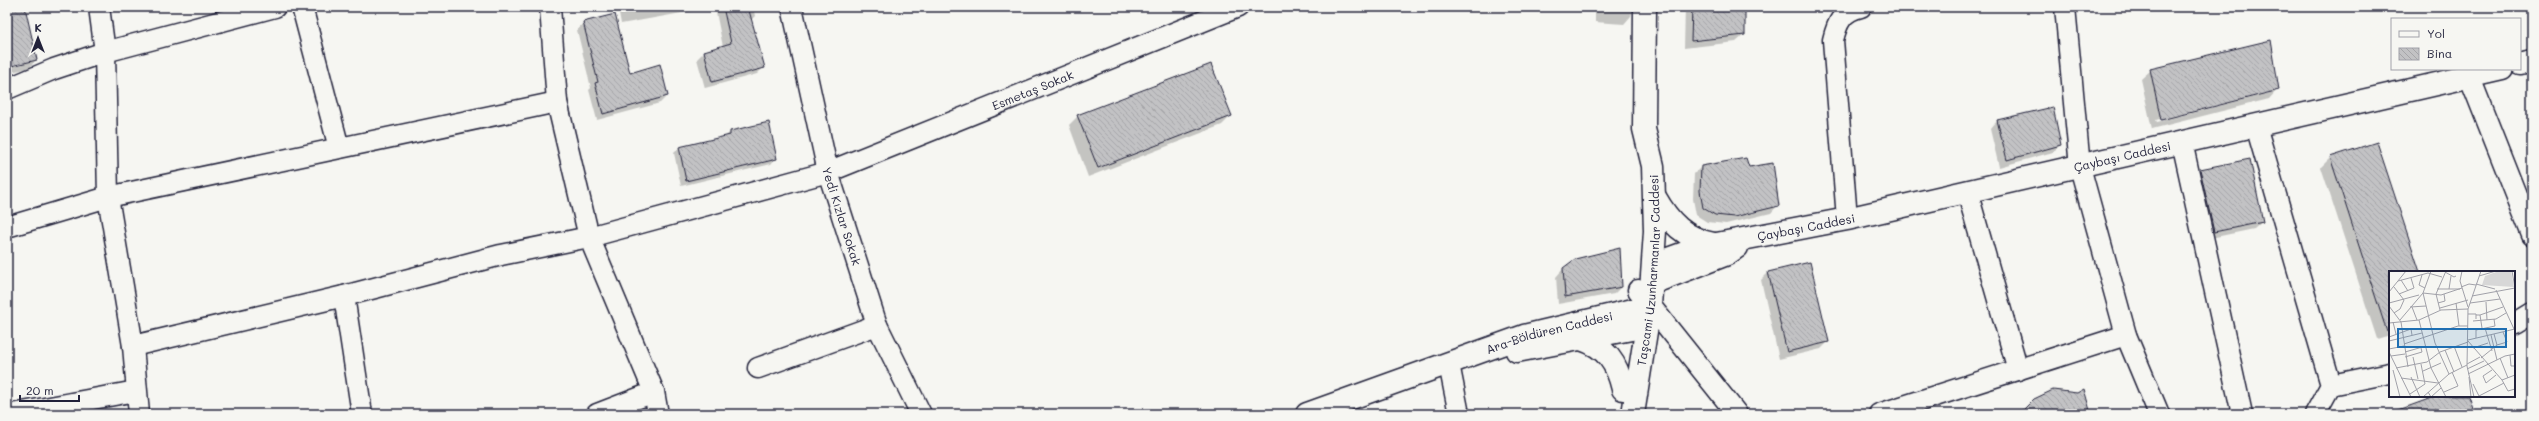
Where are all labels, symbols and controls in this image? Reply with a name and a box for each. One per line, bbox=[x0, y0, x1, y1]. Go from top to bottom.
north arrow bbox=[18, 18, 58, 58]
legend bbox=[2391, 18, 2521, 70]
text: K bbox=[34, 20, 42, 35]
text: Yol bbox=[2427, 25, 2445, 41]
text: Bina bbox=[2427, 45, 2452, 61]
street label: Esmetaş Sokak bbox=[989, 66, 1075, 113]
street label: Çaybaşı Caddesi bbox=[2072, 137, 2172, 175]
street label: Yedi Kızlar Sokak bbox=[819, 165, 865, 267]
street label: Taşcami Uzunharmanlar Caddesi bbox=[1633, 174, 1663, 367]
street label: Çaybaşı Caddesi bbox=[1756, 209, 1857, 244]
inset map bbox=[2389, 271, 2515, 397]
street label: Ara-Böldüren Caddesi bbox=[1484, 307, 1614, 357]
scale bar bbox=[20, 377, 79, 403]
text: 20 m bbox=[26, 382, 54, 398]

